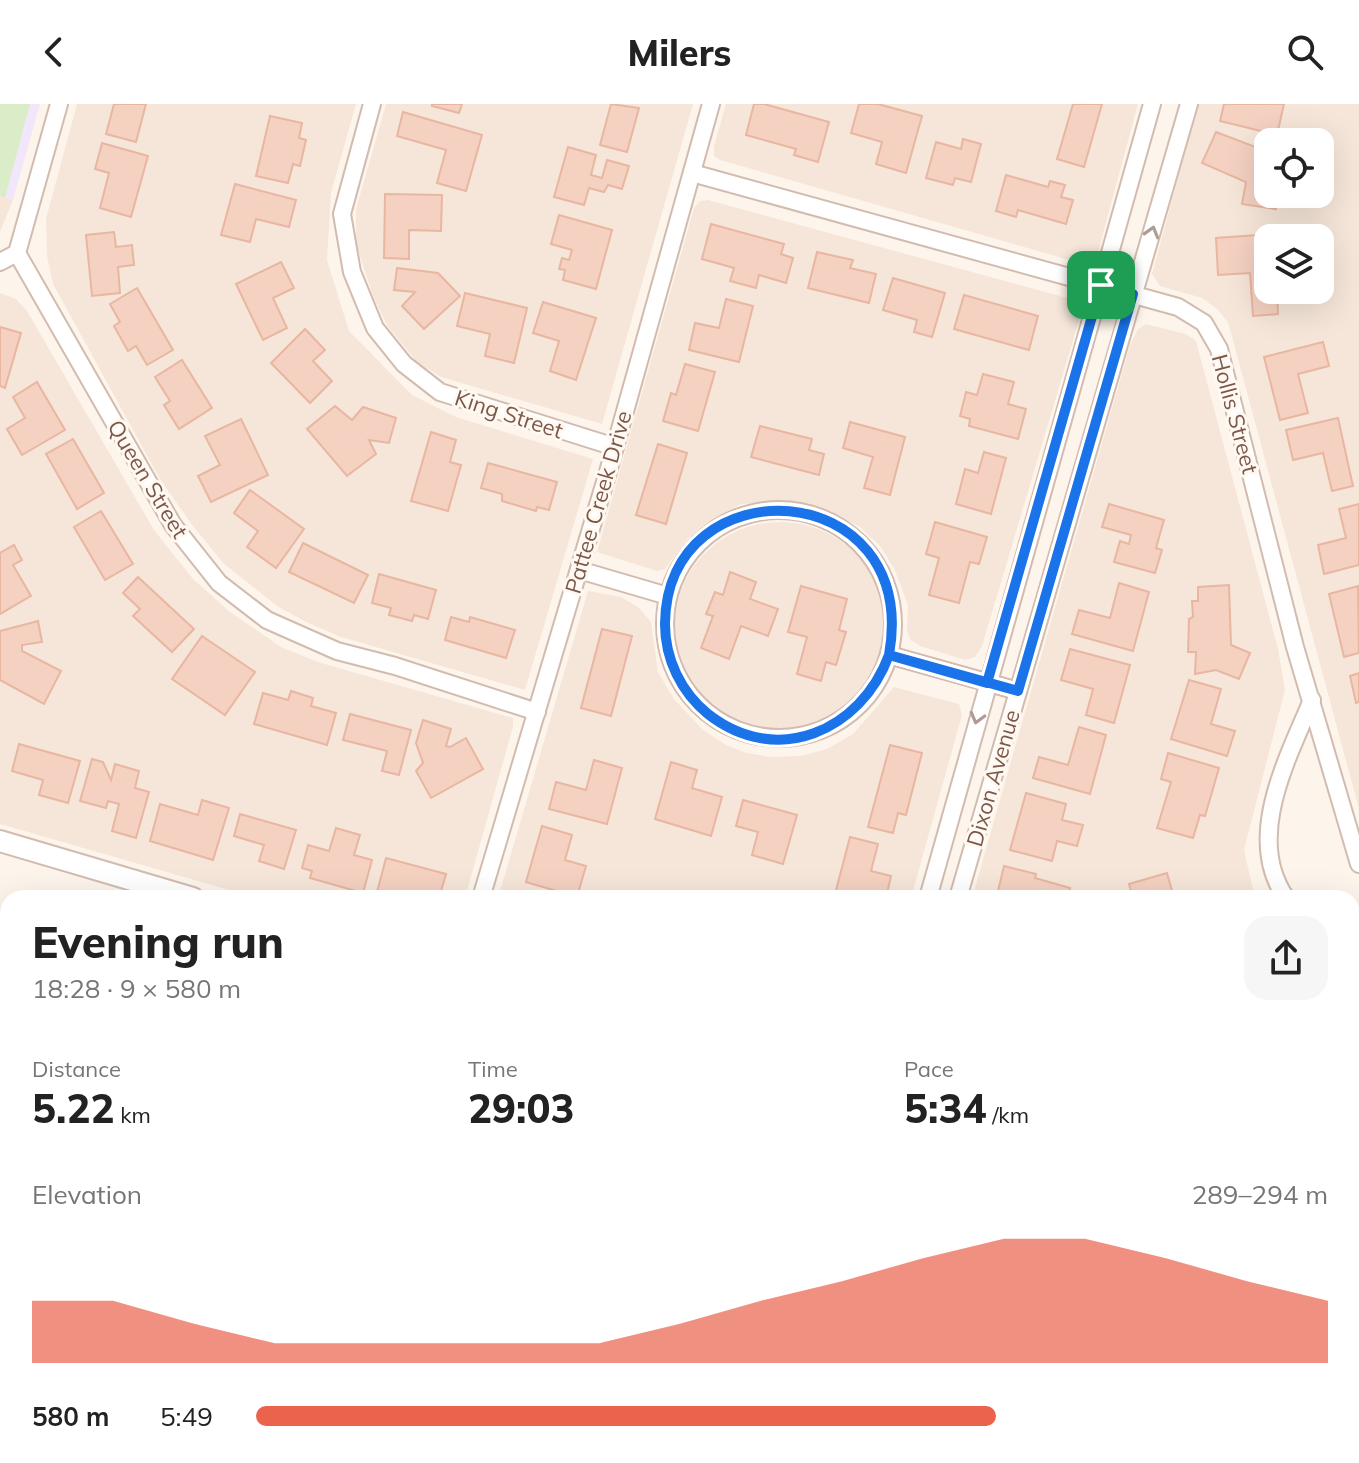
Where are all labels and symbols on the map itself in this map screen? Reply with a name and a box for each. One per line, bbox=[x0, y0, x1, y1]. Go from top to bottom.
one-way arrow bbox=[1143, 225, 1159, 239]
pin bbox=[1067, 251, 1135, 319]
street label: Hollis Street bbox=[1206, 351, 1264, 477]
street label: King Street bbox=[451, 383, 567, 445]
street label: Pattee Creek Drive bbox=[559, 407, 637, 597]
street label: Queen Street bbox=[102, 415, 194, 544]
street label: Dixon Avenue bbox=[960, 706, 1026, 850]
one-way arrow bbox=[970, 710, 987, 724]

